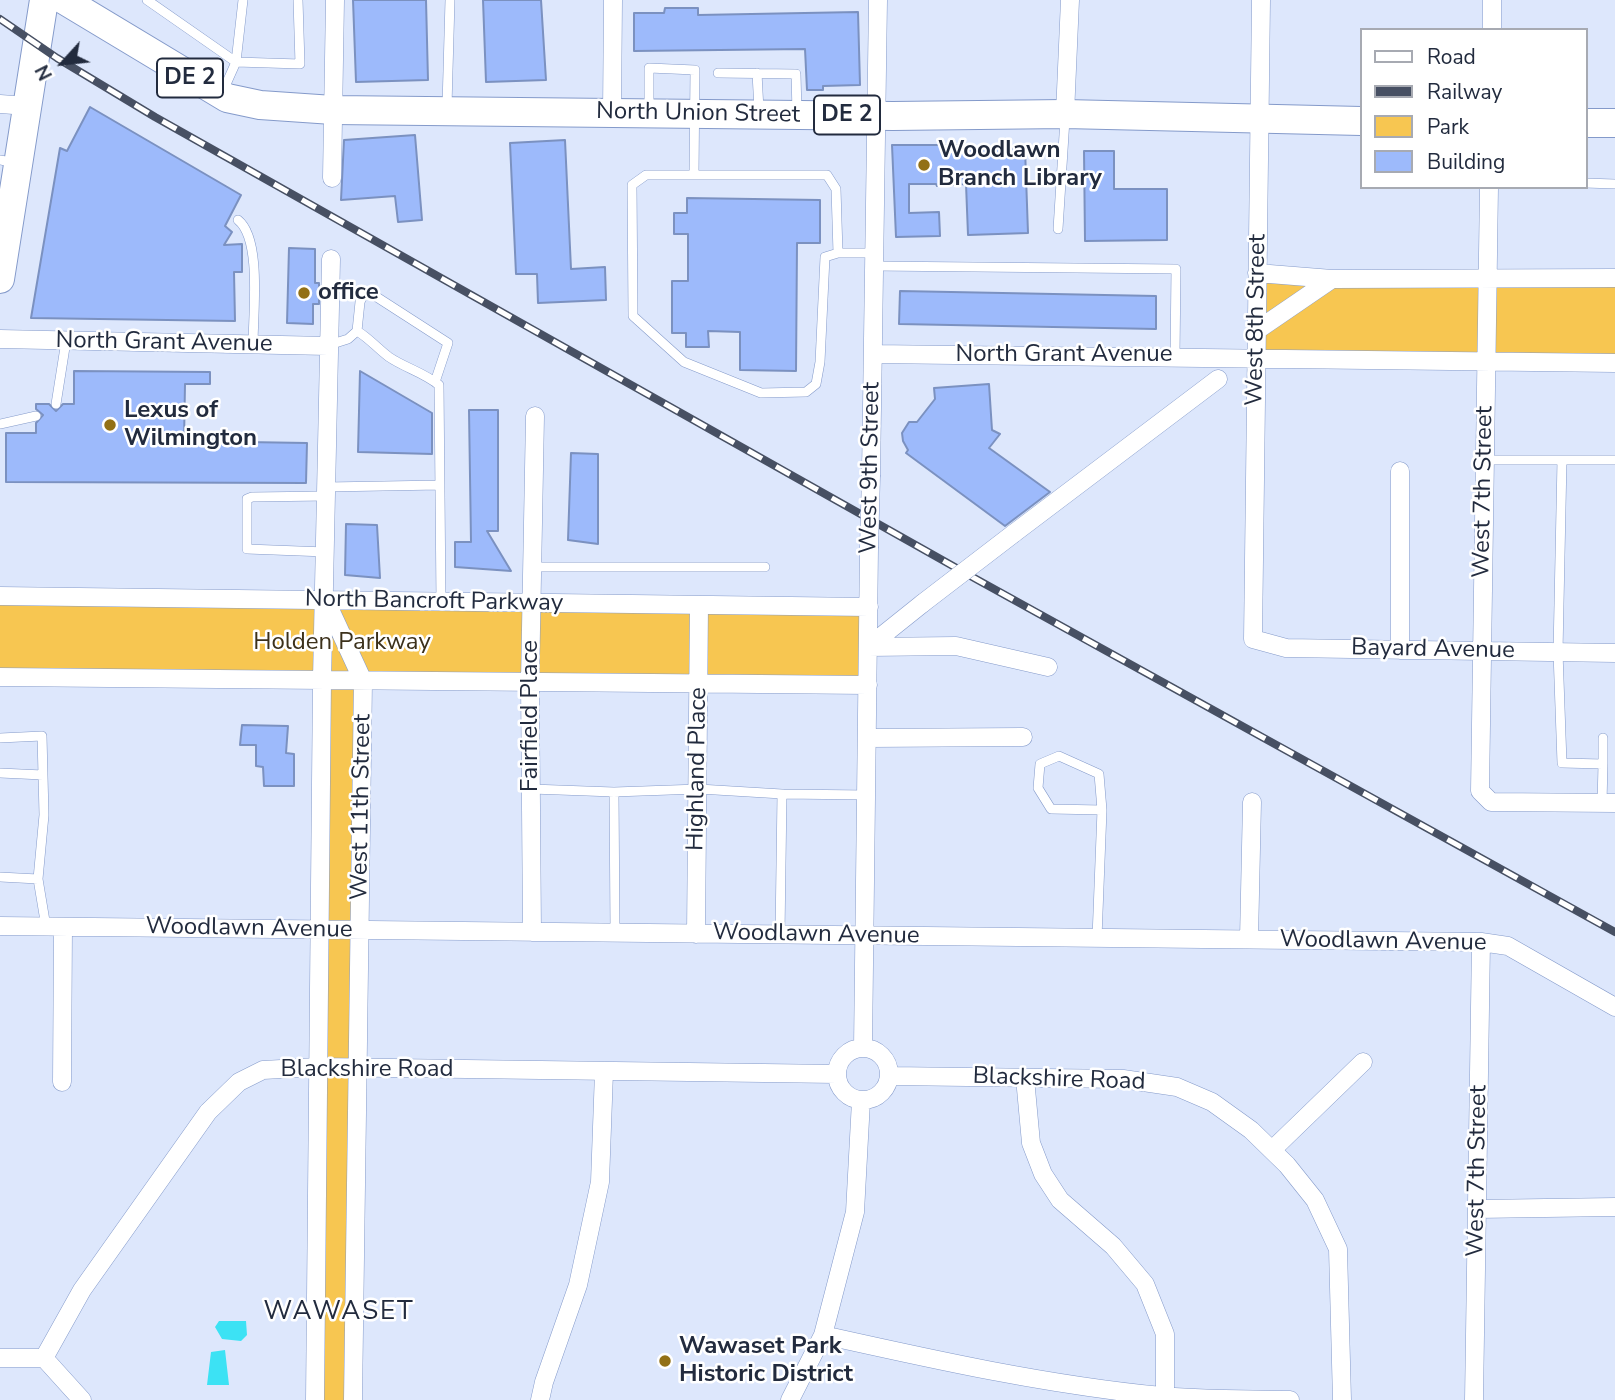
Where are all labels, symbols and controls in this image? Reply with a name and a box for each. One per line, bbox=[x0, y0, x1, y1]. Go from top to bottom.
north arrow bbox=[28, 28, 98, 98]
legend bbox=[1360, 28, 1587, 189]
text: Road bbox=[1427, 43, 1476, 71]
road number: DE 2 bbox=[157, 58, 223, 97]
text: N bbox=[29, 60, 59, 85]
text: Railway bbox=[1427, 78, 1502, 106]
road number: DE 2 bbox=[814, 96, 880, 134]
street label: North Union Street bbox=[596, 98, 800, 130]
text: Park bbox=[1427, 113, 1469, 141]
place label: Woodlawn Branch Library bbox=[938, 137, 1102, 193]
text: Building bbox=[1427, 148, 1505, 176]
marker: Woodlawn Branch Library bbox=[916, 157, 932, 173]
street label: West 8th Street bbox=[1241, 234, 1273, 406]
place label: office bbox=[318, 279, 379, 307]
marker: office bbox=[296, 285, 312, 301]
street label: North Grant Avenue bbox=[55, 327, 273, 359]
street label: North Grant Avenue bbox=[955, 341, 1173, 369]
street label: West 9th Street bbox=[855, 382, 887, 554]
place label: Lexus of Wilmington bbox=[124, 397, 257, 453]
street label: West 7th Street bbox=[1468, 406, 1500, 578]
marker: Lexus of Wilmington bbox=[102, 417, 118, 433]
street label: North Bancroft Parkway bbox=[305, 585, 563, 619]
park label: Holden Parkway bbox=[253, 629, 431, 657]
street label: Bayard Avenue bbox=[1351, 634, 1515, 666]
street label: Fairfield Place bbox=[517, 640, 545, 792]
street label: Highland Place bbox=[682, 687, 714, 851]
street label: West 11th Street bbox=[346, 714, 378, 900]
street label: Woodlawn Avenue bbox=[145, 913, 353, 945]
street label: Woodlawn Avenue bbox=[712, 919, 920, 951]
street label: Woodlawn Avenue bbox=[1279, 926, 1487, 958]
street label: Blackshire Road bbox=[281, 1056, 453, 1084]
street label: Blackshire Road bbox=[972, 1063, 1146, 1097]
street label: West 7th Street bbox=[1462, 1085, 1494, 1257]
district label: WAWASET bbox=[264, 1297, 414, 1329]
place label: Wawaset Park Historic District bbox=[679, 1333, 853, 1389]
marker: Wawaset Park Historic District bbox=[657, 1353, 673, 1369]

